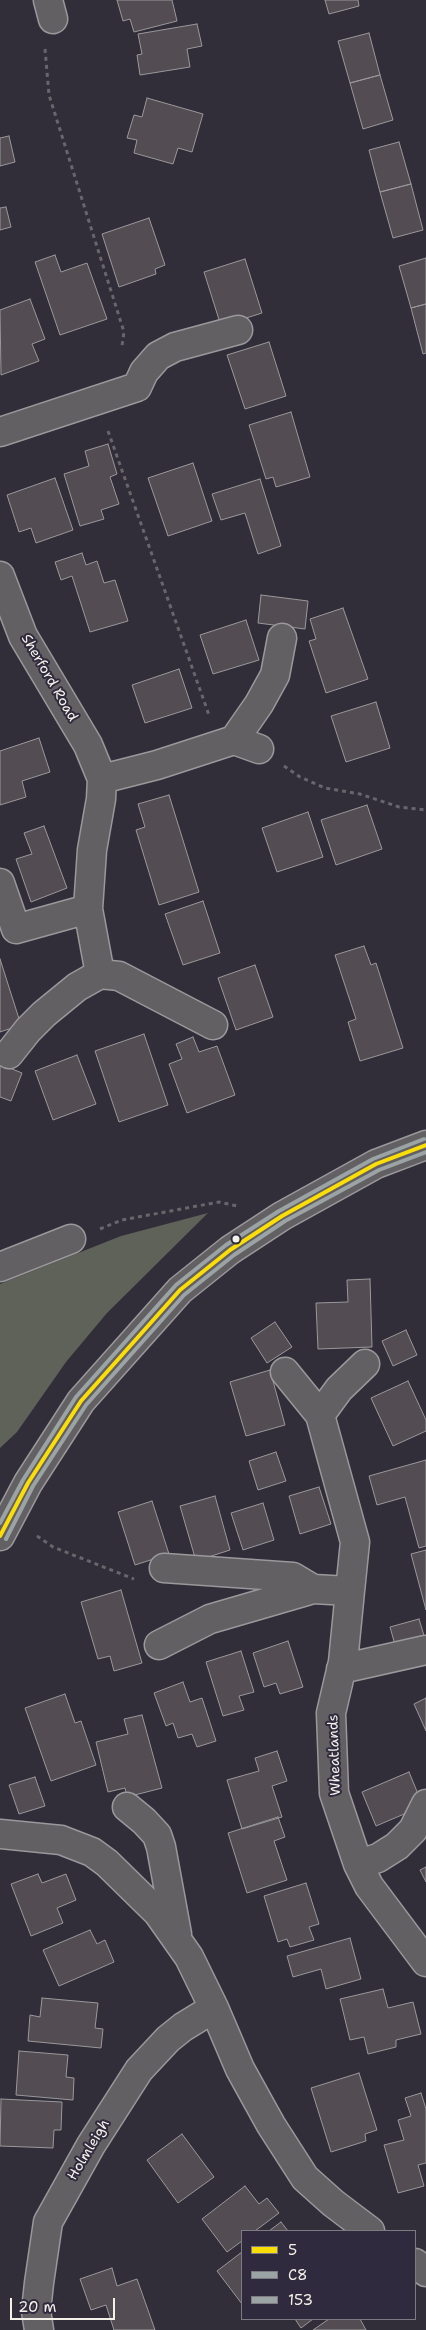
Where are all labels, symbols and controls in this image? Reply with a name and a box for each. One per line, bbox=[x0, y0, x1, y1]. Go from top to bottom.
street label: Sherford Road bbox=[17, 631, 81, 725]
unlabelled marker bbox=[231, 1234, 241, 1244]
street label: Wheatlands bbox=[325, 1714, 345, 1796]
street label: Holmleigh bbox=[64, 2117, 114, 2183]
legend bbox=[241, 2230, 416, 2320]
text: 5 bbox=[288, 2240, 297, 2260]
text: C8 bbox=[288, 2265, 307, 2285]
scale bar bbox=[12, 2288, 118, 2320]
text: 153 bbox=[288, 2290, 313, 2310]
text: 20 m bbox=[18, 2297, 57, 2317]

